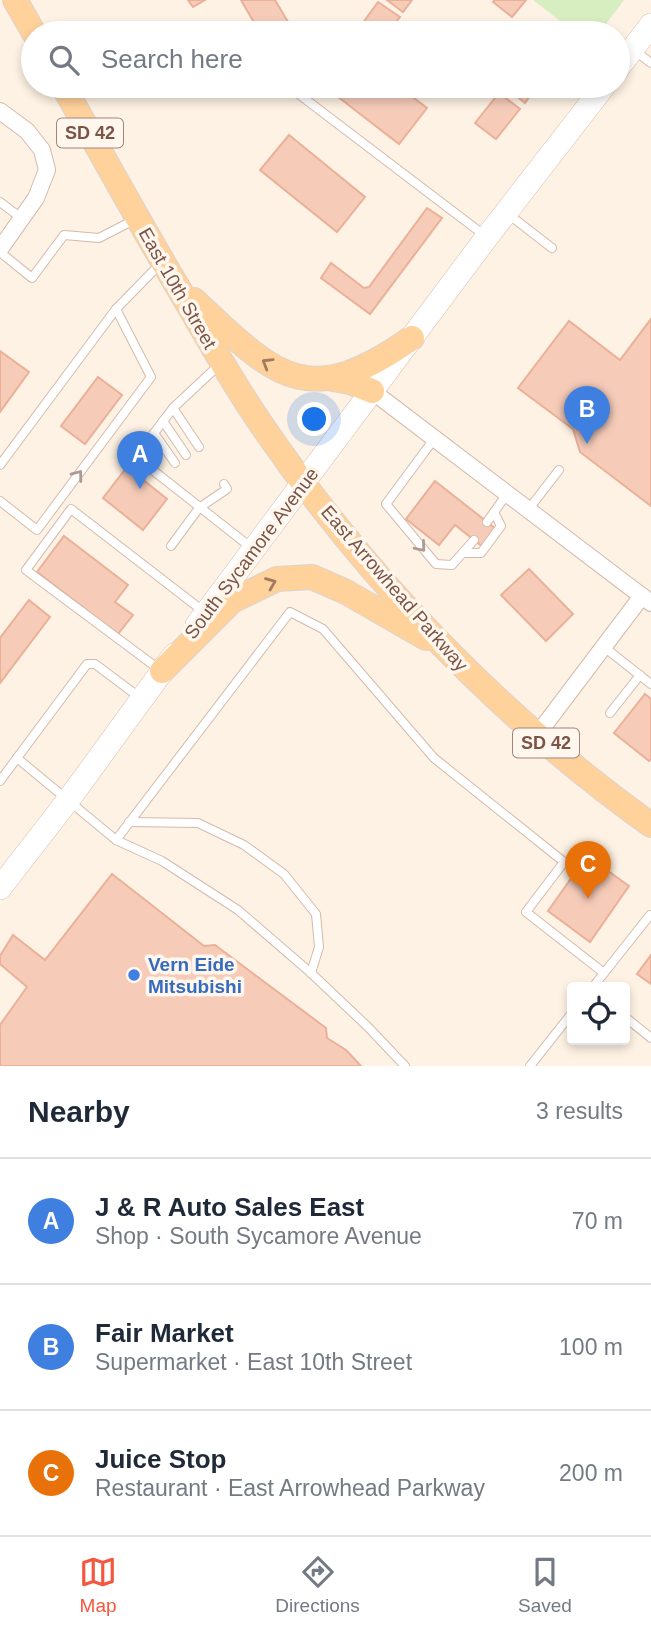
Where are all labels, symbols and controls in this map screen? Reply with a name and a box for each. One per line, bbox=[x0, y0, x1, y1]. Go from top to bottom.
search box bbox=[21, 21, 630, 98]
icon: search bbox=[45, 41, 83, 79]
text: Search here bbox=[101, 44, 243, 74]
road number: SD 42 bbox=[57, 118, 123, 148]
street label: East 10th Street bbox=[134, 224, 221, 353]
one-way arrow bbox=[262, 358, 275, 371]
pin: B bbox=[564, 386, 610, 444]
your location bbox=[297, 402, 331, 436]
pin: A bbox=[117, 431, 163, 489]
street label: South Sycamore Avenue bbox=[180, 464, 323, 643]
one-way arrow bbox=[69, 471, 82, 483]
street label: East Arrowhead Parkway bbox=[317, 501, 473, 676]
one-way arrow bbox=[413, 538, 425, 551]
one-way arrow bbox=[263, 577, 276, 591]
road number: SD 42 bbox=[513, 728, 579, 758]
pin: C bbox=[565, 841, 611, 899]
place label: Vern Eide Mitsubishi bbox=[148, 954, 242, 997]
marker: Vern Eide Mitsubishi bbox=[126, 967, 142, 983]
map controls bbox=[567, 982, 630, 1045]
button: locate bbox=[567, 982, 630, 1045]
text: Nearby bbox=[28, 1095, 130, 1128]
text: 3 results bbox=[536, 1098, 623, 1124]
text: J & R Auto Sales East bbox=[95, 1192, 364, 1222]
text: A bbox=[43, 1208, 59, 1234]
text: 70 m bbox=[572, 1208, 623, 1234]
text: Shop · South Sycamore Avenue bbox=[95, 1223, 422, 1249]
text: Fair Market bbox=[95, 1318, 234, 1348]
text: B bbox=[43, 1334, 59, 1360]
text: 100 m bbox=[559, 1334, 623, 1360]
text: Supermarket · East 10th Street bbox=[95, 1349, 412, 1375]
text: Juice Stop bbox=[95, 1444, 226, 1474]
text: C bbox=[43, 1460, 59, 1486]
text: 200 m bbox=[559, 1460, 623, 1486]
text: Restaurant · East Arrowhead Parkway bbox=[95, 1475, 485, 1501]
tab: Map bbox=[79, 1553, 117, 1617]
tab: Directions bbox=[275, 1553, 360, 1617]
tab: Saved bbox=[518, 1553, 572, 1617]

